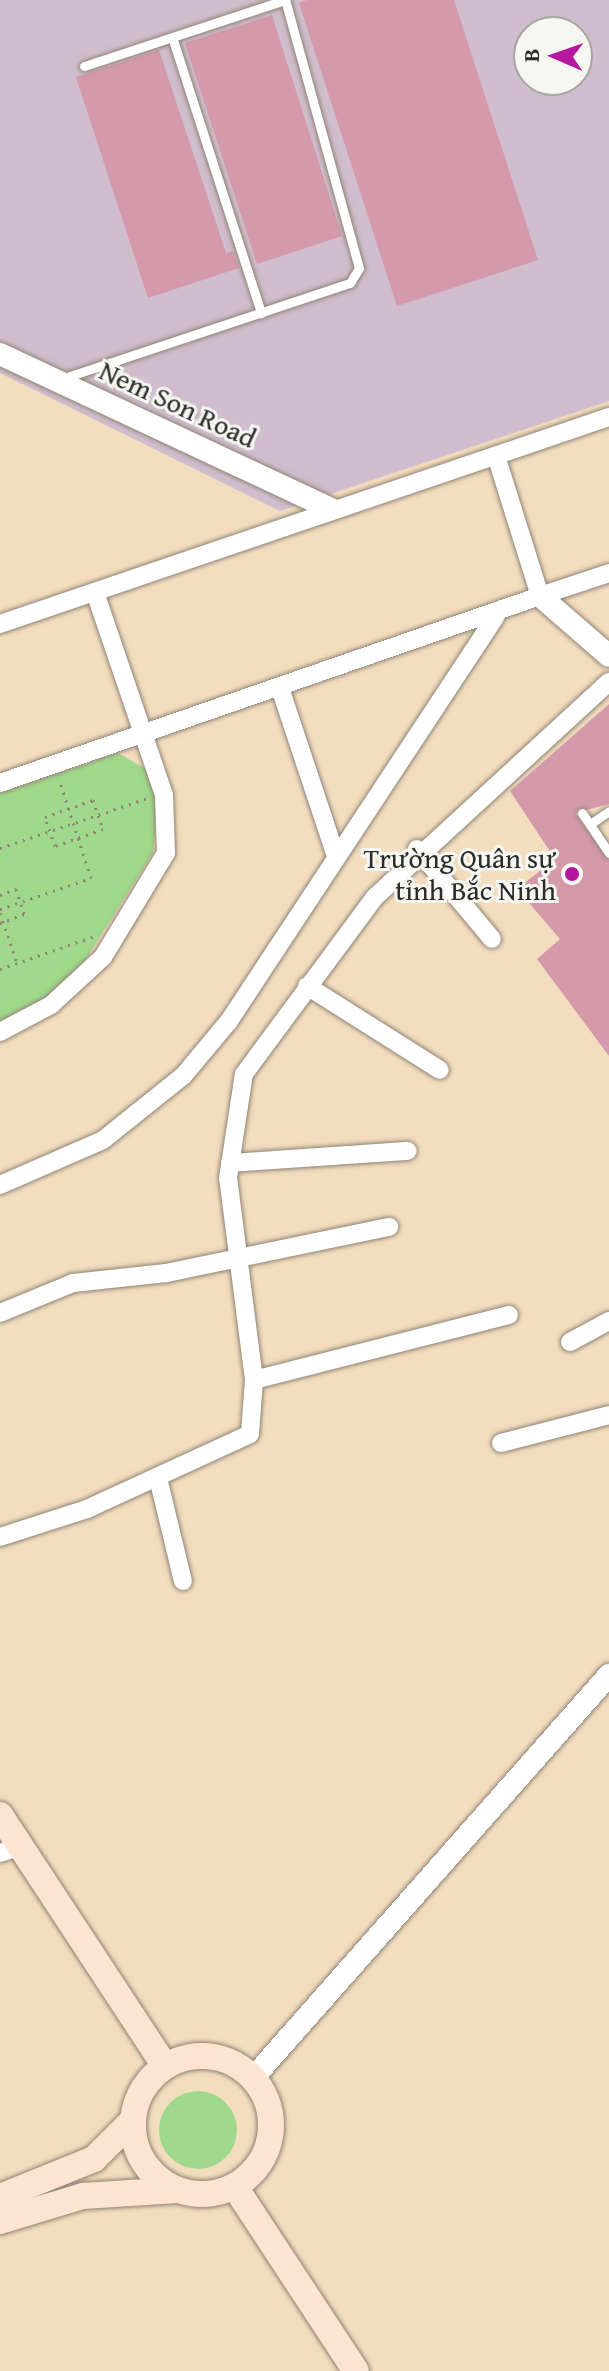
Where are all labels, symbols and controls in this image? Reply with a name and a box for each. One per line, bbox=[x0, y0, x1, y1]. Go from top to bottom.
north arrow bbox=[513, 16, 593, 96]
text: B bbox=[515, 48, 547, 63]
street label: Nem Son Road bbox=[94, 353, 262, 455]
place label: Trường Quân sự tỉnh Bắc Ninh bbox=[364, 841, 556, 907]
marker: Trường Quân sự tỉnh Bắc Ninh bbox=[563, 865, 581, 883]

